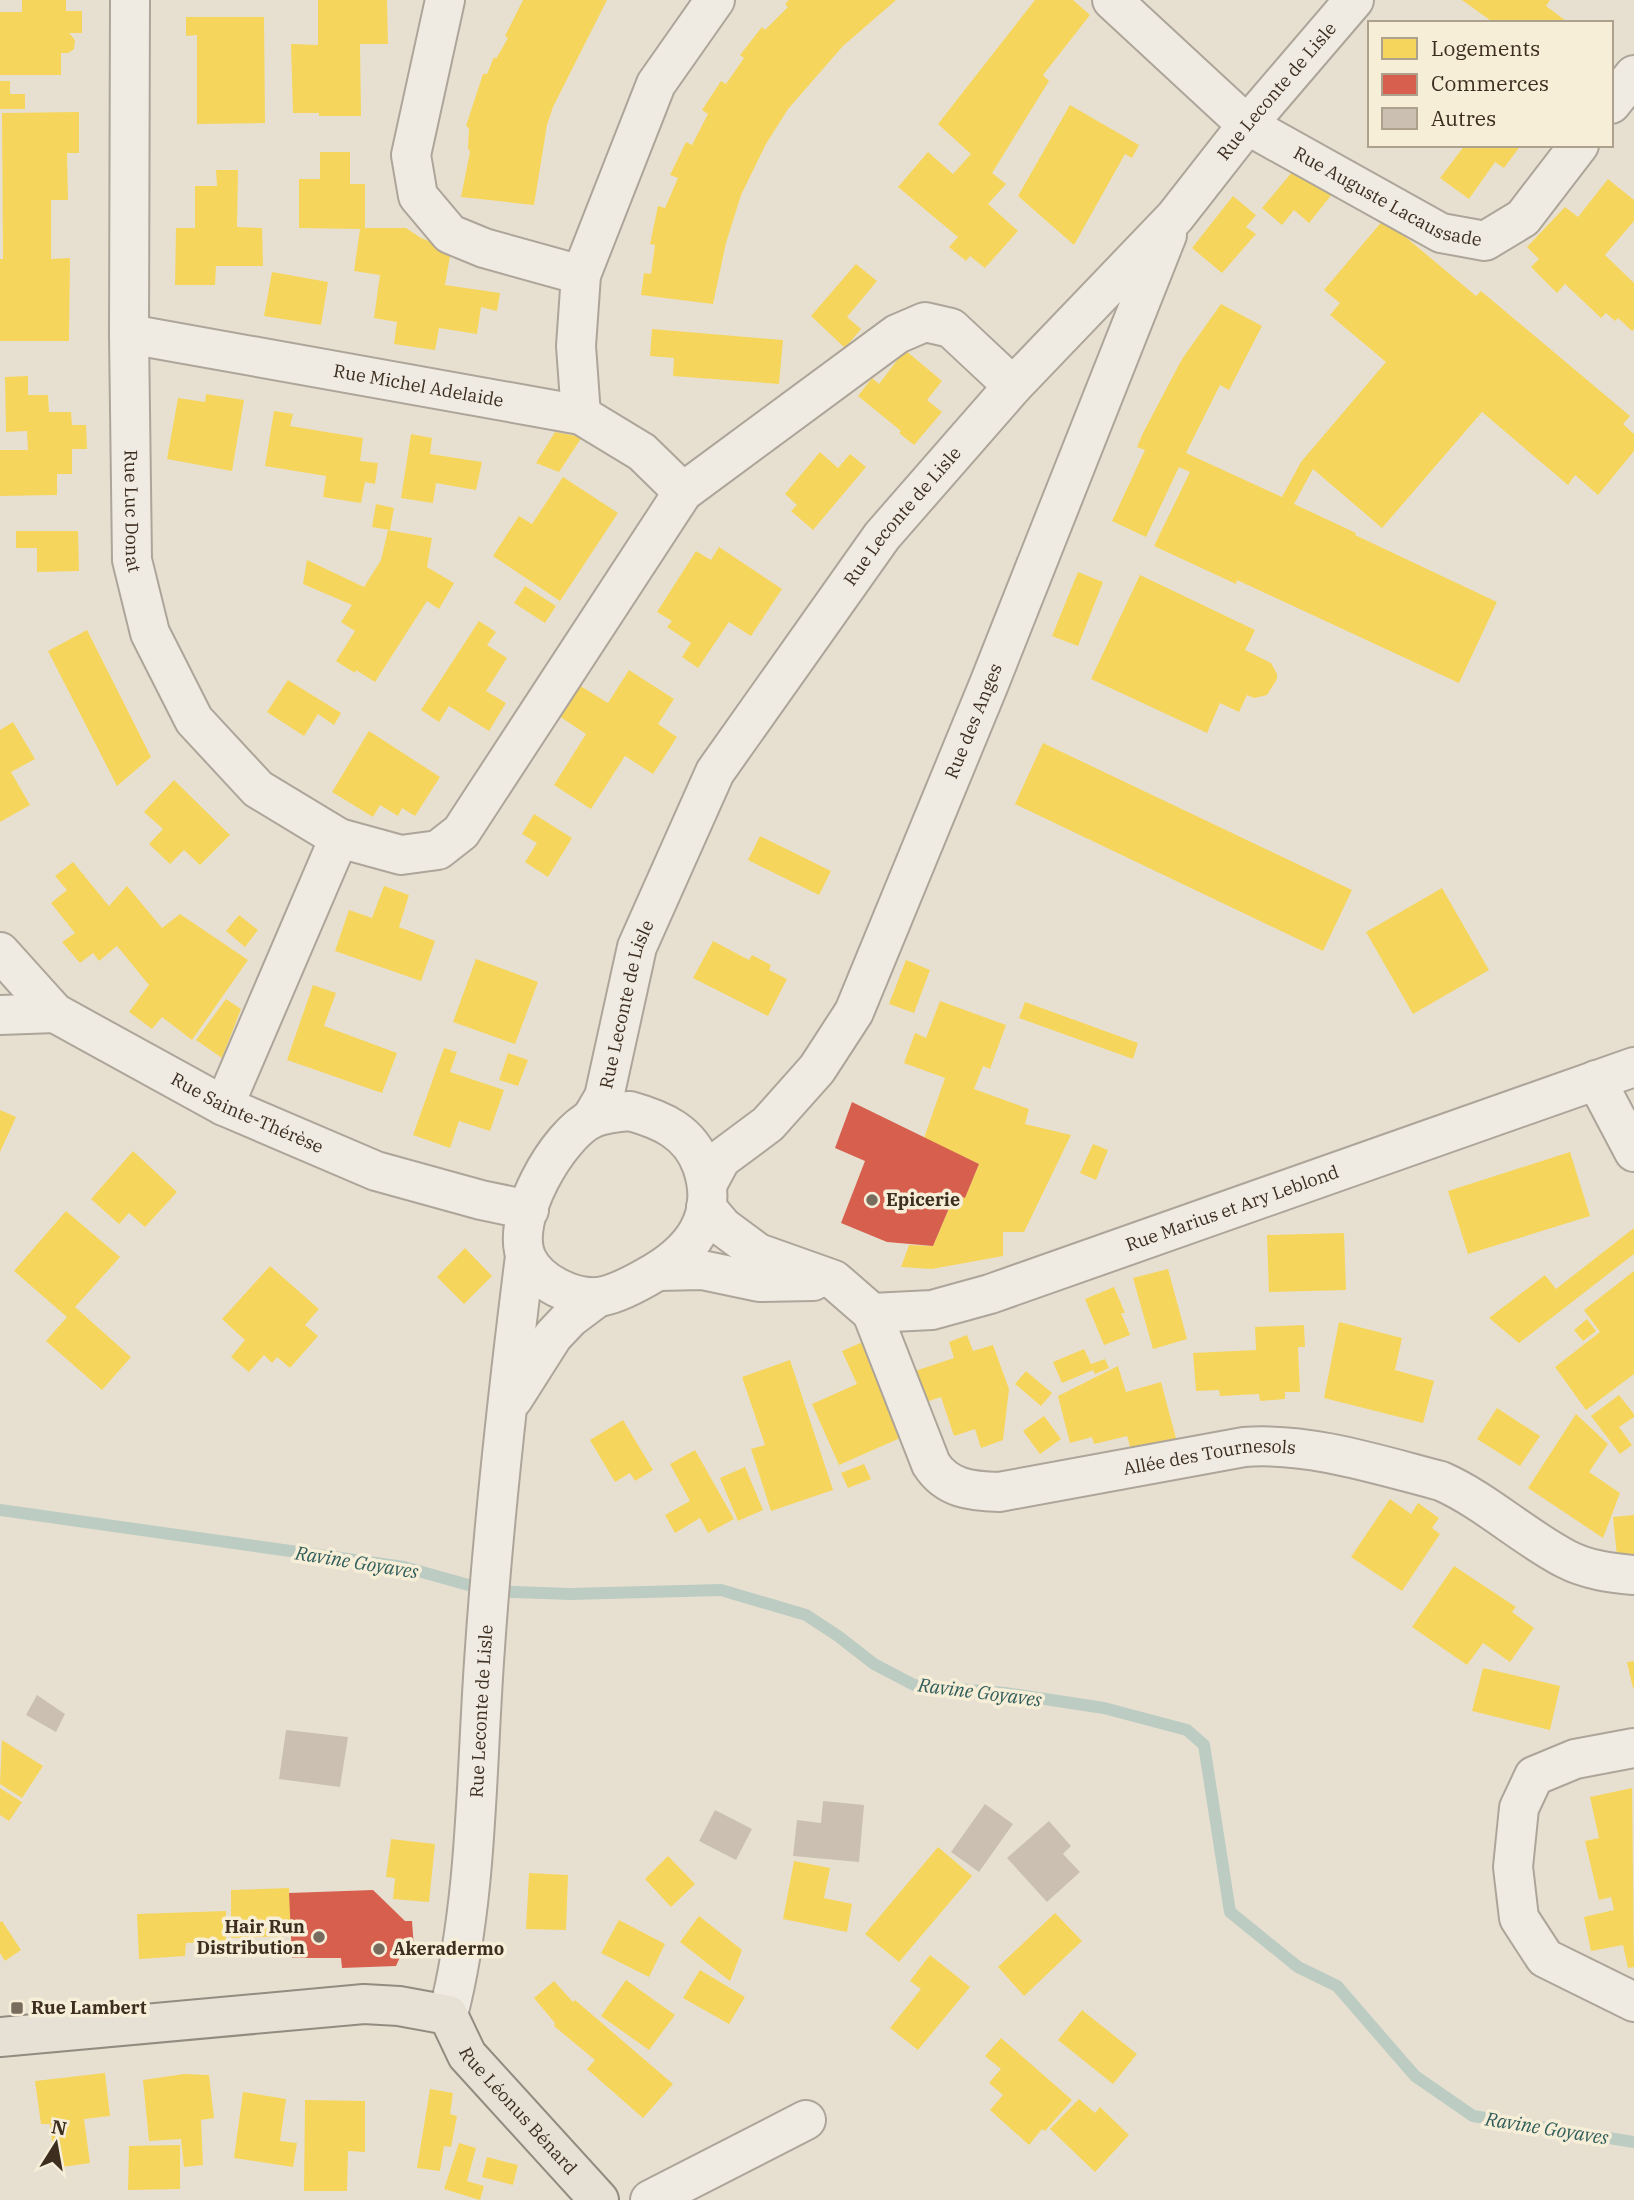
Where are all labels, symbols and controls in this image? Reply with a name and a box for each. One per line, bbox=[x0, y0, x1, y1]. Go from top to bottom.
street label: Rue Leconte de Lisle bbox=[1212, 17, 1341, 165]
legend bbox=[1368, 21, 1613, 147]
text: Logements bbox=[1431, 34, 1540, 62]
text: Commerces bbox=[1431, 69, 1549, 97]
text: Autres bbox=[1431, 104, 1496, 132]
street label: Rue Auguste Lacaussade bbox=[1289, 141, 1484, 251]
street label: Rue Michel Adelaide bbox=[332, 359, 505, 412]
street label: Rue Leconte de Lisle bbox=[838, 442, 966, 590]
street label: Rue Luc Donat bbox=[120, 450, 147, 575]
street label: Rue des Anges bbox=[939, 660, 1007, 782]
street label: Rue Leconte de Lisle bbox=[594, 916, 659, 1091]
street label: Rue Sainte-Thérèse bbox=[167, 1067, 327, 1158]
street label: Rue Marius et Ary Leblond bbox=[1123, 1160, 1342, 1256]
place label: Epicerie bbox=[886, 1188, 960, 1211]
marker: Epicerie bbox=[864, 1192, 880, 1208]
street label: Allée des Tournesols bbox=[1121, 1434, 1297, 1480]
water label: Ravine Goyaves bbox=[293, 1540, 420, 1584]
street label: Rue Leconte de Lisle bbox=[465, 1624, 498, 1798]
water label: Ravine Goyaves bbox=[916, 1672, 1043, 1711]
place label: Hair Run Distribution bbox=[197, 1915, 305, 1959]
marker: Hair Run Distribution bbox=[311, 1929, 327, 1945]
place label: Akeradermo bbox=[393, 1937, 504, 1960]
marker: Akeradermo bbox=[371, 1941, 387, 1957]
place label: Rue Lambert bbox=[31, 1996, 147, 2019]
marker: Rue Lambert bbox=[9, 2000, 25, 2016]
street label: Rue Léonus Bénard bbox=[454, 2043, 582, 2179]
water label: Ravine Goyaves bbox=[1483, 2106, 1610, 2150]
north arrow bbox=[21, 2109, 91, 2179]
text: N bbox=[50, 2114, 69, 2141]

